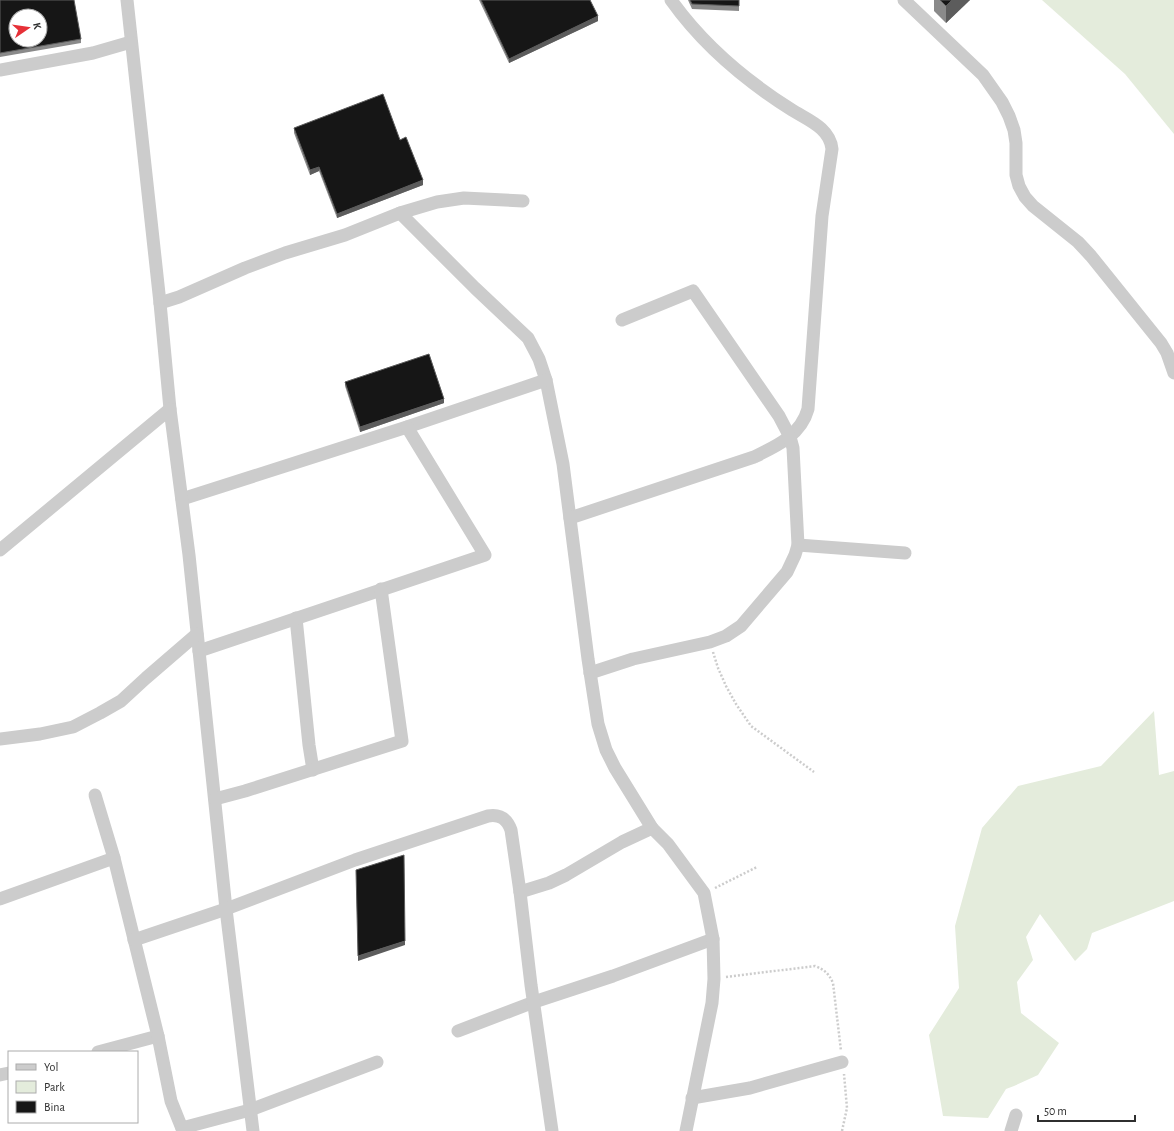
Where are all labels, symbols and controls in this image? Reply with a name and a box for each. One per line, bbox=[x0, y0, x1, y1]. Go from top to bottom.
north arrow bbox=[8, 8, 48, 48]
text: K bbox=[31, 21, 43, 31]
legend bbox=[8, 1051, 138, 1123]
text: Yol bbox=[44, 1061, 58, 1073]
text: Park bbox=[44, 1081, 65, 1093]
scale bar bbox=[1038, 1097, 1135, 1123]
text: Bina bbox=[44, 1101, 66, 1113]
text: 50 m bbox=[1044, 1105, 1067, 1117]

